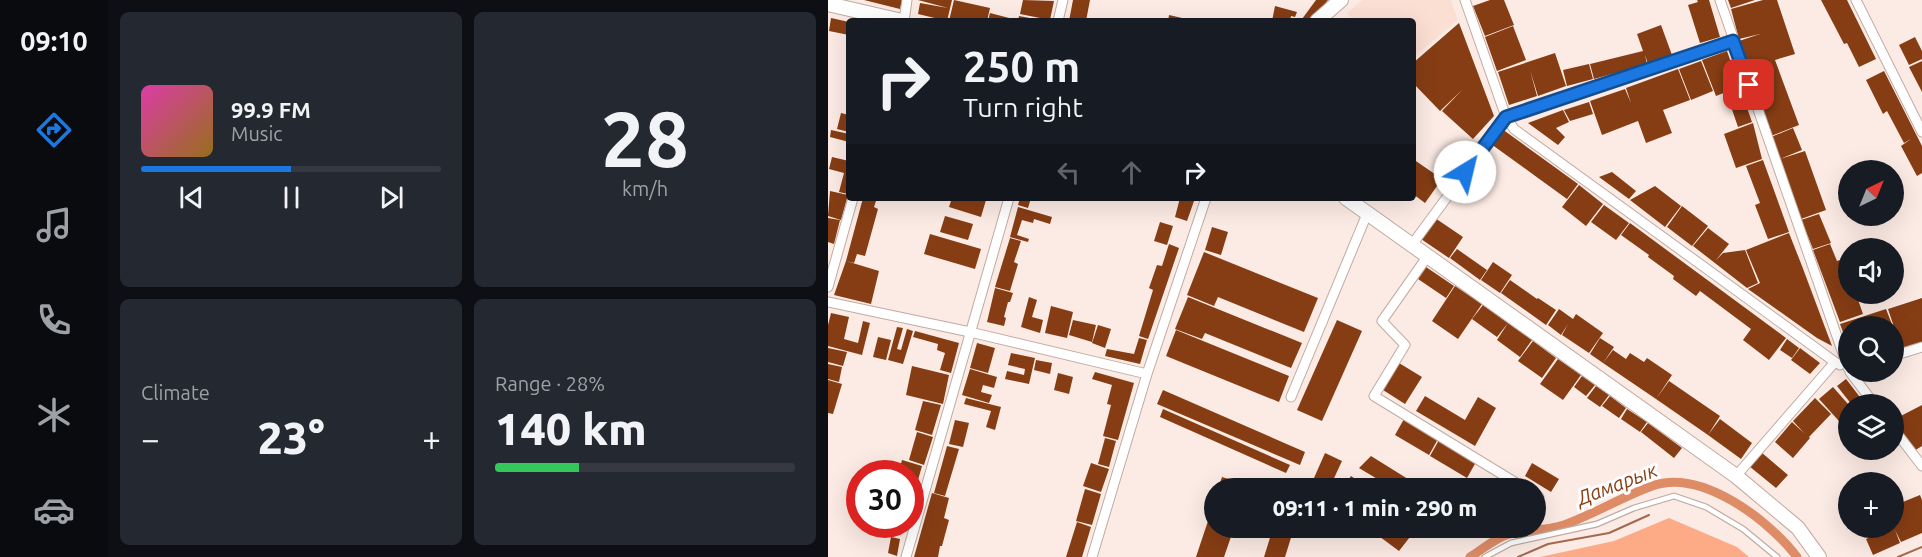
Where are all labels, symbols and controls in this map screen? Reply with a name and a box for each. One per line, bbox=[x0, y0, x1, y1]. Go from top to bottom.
text: 09:10 bbox=[20, 26, 88, 56]
icon: right bbox=[864, 42, 942, 120]
text: 250 m bbox=[963, 43, 1080, 90]
pin bbox=[1723, 59, 1774, 110]
icon: arrive bbox=[1732, 68, 1765, 101]
text: Turn right bbox=[963, 92, 1083, 122]
text: 28 bbox=[601, 94, 689, 182]
text: 99.9 FM bbox=[231, 97, 311, 122]
icon: directions bbox=[33, 109, 75, 151]
text: Music bbox=[231, 122, 283, 145]
position arrow bbox=[1433, 140, 1497, 204]
icon: left bbox=[1052, 156, 1085, 189]
icon: ahead bbox=[1115, 156, 1148, 189]
icon: right bbox=[1178, 156, 1211, 189]
north arrow bbox=[1838, 160, 1904, 226]
map controls bbox=[1838, 160, 1904, 538]
text: km/h bbox=[622, 177, 668, 200]
icon: previous bbox=[175, 181, 208, 214]
icon: pause bbox=[275, 181, 308, 214]
icon: next bbox=[375, 181, 408, 214]
icon: music bbox=[33, 204, 75, 246]
button: sound bbox=[1838, 238, 1904, 304]
icon: phone bbox=[33, 299, 75, 341]
button: search bbox=[1838, 316, 1904, 382]
text: Range · 28% bbox=[495, 372, 605, 395]
text: Climate bbox=[141, 381, 210, 404]
icon: climate bbox=[33, 394, 75, 436]
button: layers bbox=[1838, 394, 1904, 460]
text: 140 km bbox=[495, 403, 647, 454]
text: 23° bbox=[257, 412, 325, 463]
text: − bbox=[141, 420, 160, 457]
text: + bbox=[422, 420, 441, 457]
water label: Дамарык bbox=[1571, 457, 1661, 510]
speed limit sign: 30 bbox=[846, 460, 924, 538]
button: + bbox=[1838, 472, 1904, 538]
icon: car bbox=[33, 489, 75, 531]
text: 09:11 · 1 min · 290 m bbox=[1273, 495, 1477, 520]

